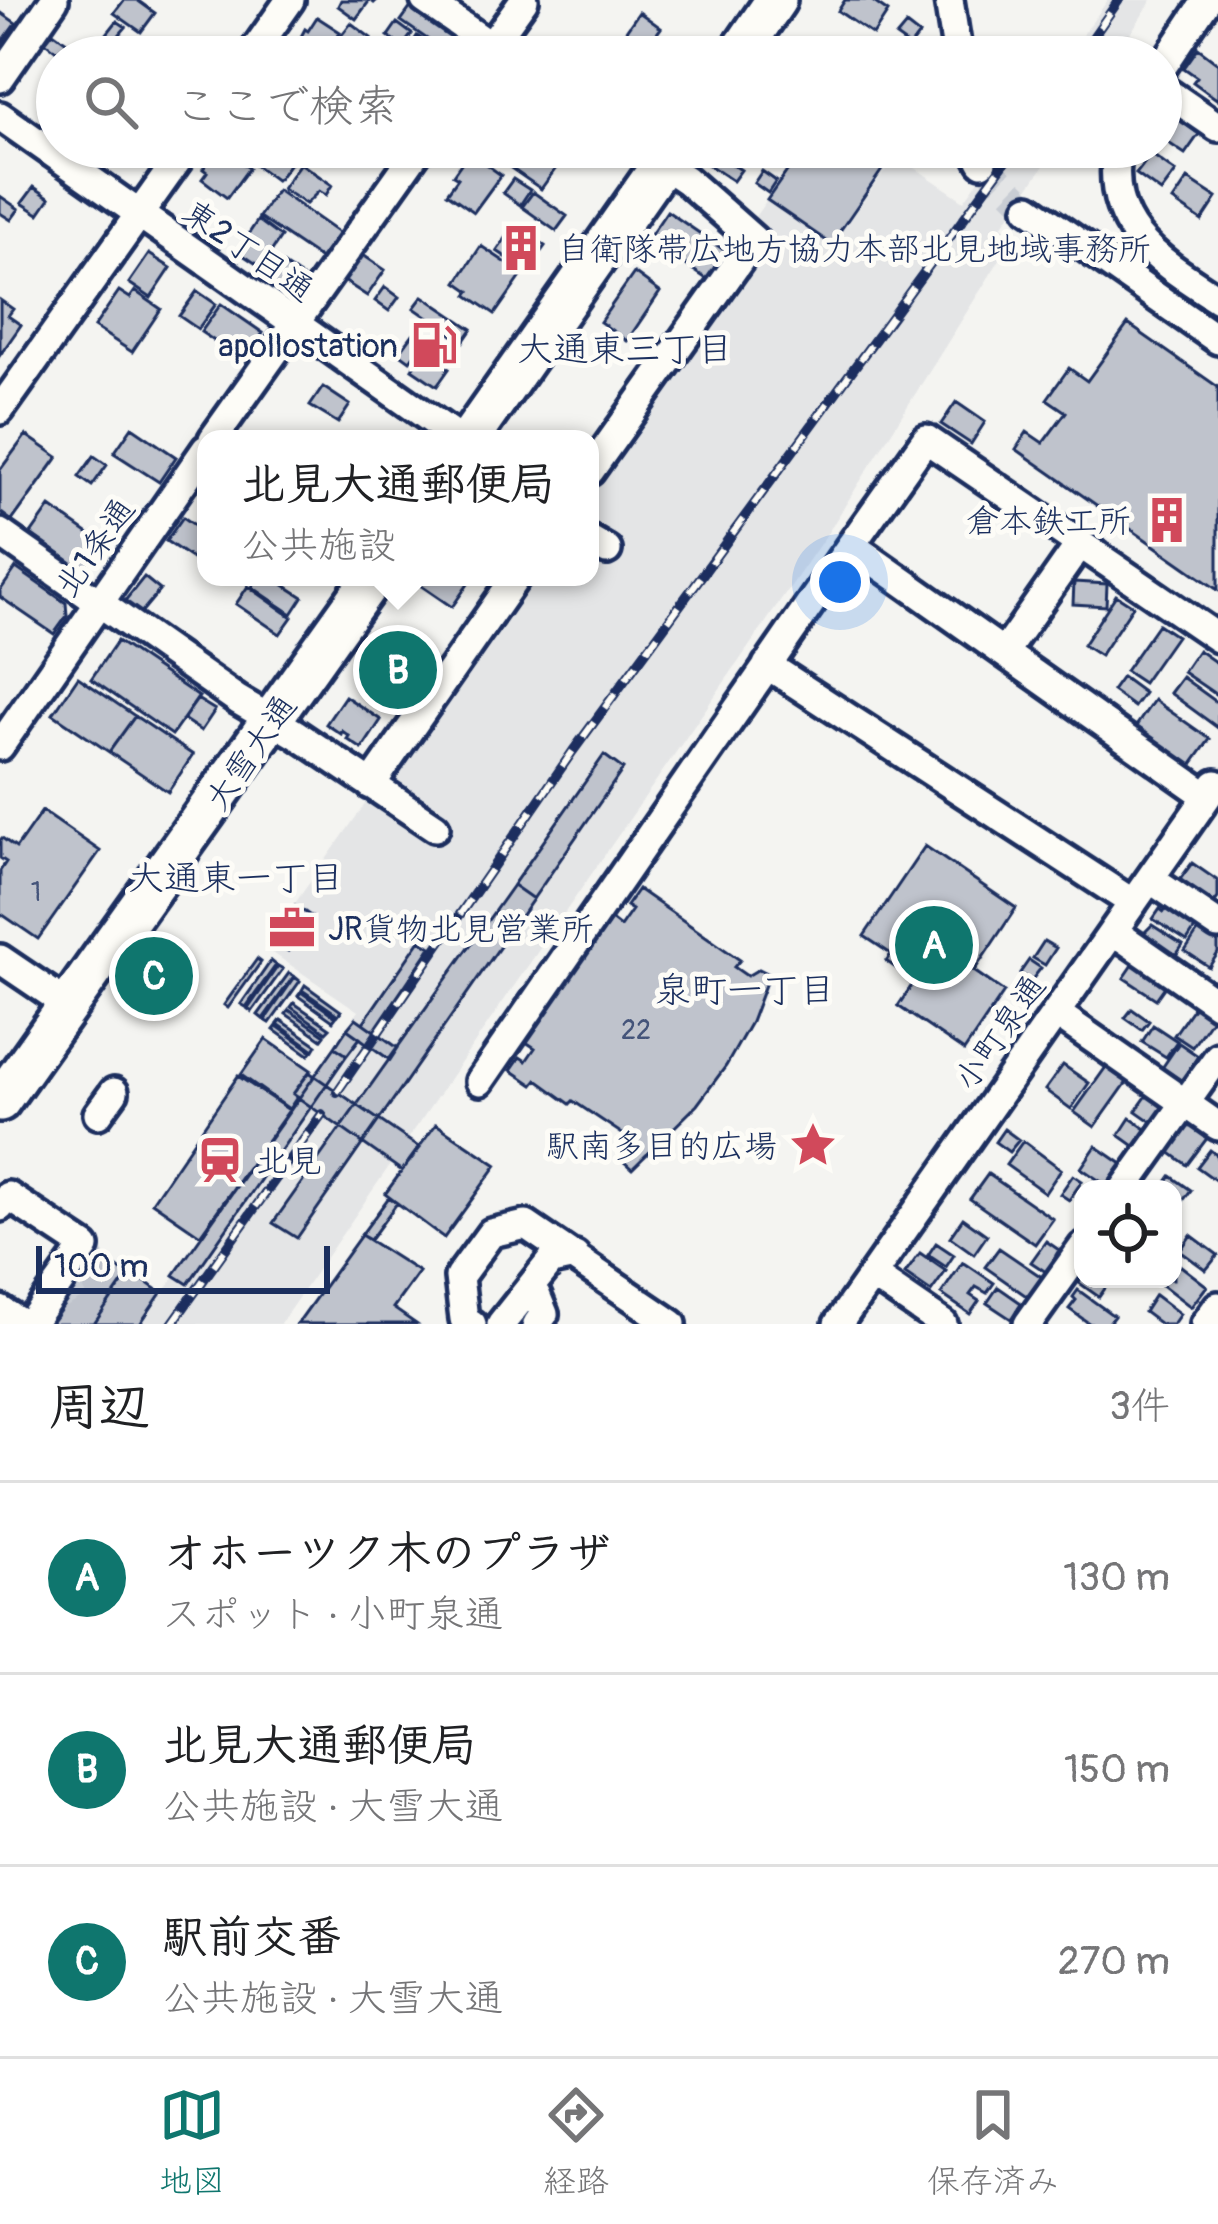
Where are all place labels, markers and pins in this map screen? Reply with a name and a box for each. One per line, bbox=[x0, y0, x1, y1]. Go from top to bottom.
building icon: 自衛隊帯広地方協力本部北見地域事務所 bbox=[496, 223, 546, 273]
place label: 自衛隊帯広地方協力本部北見地域事務所 bbox=[557, 229, 1151, 270]
fuel station icon: apollostation bbox=[409, 320, 459, 370]
place label: apollostation bbox=[218, 326, 398, 367]
building icon: 倉本鉄工所 bbox=[1142, 495, 1192, 545]
place label: 倉本鉄工所 bbox=[966, 501, 1131, 542]
pin: B bbox=[359, 625, 437, 715]
pin: A bbox=[895, 900, 973, 990]
office icon: JR貨物北見営業所 bbox=[267, 903, 317, 953]
place label: JR貨物北見営業所 bbox=[328, 909, 594, 950]
pin: C bbox=[115, 931, 193, 1021]
place icon: 駅南多目的広場 bbox=[788, 1120, 838, 1170]
place label: 駅南多目的広場 bbox=[546, 1126, 777, 1167]
station icon: 北見 bbox=[195, 1135, 245, 1185]
place label: 北見 bbox=[256, 1141, 322, 1182]

